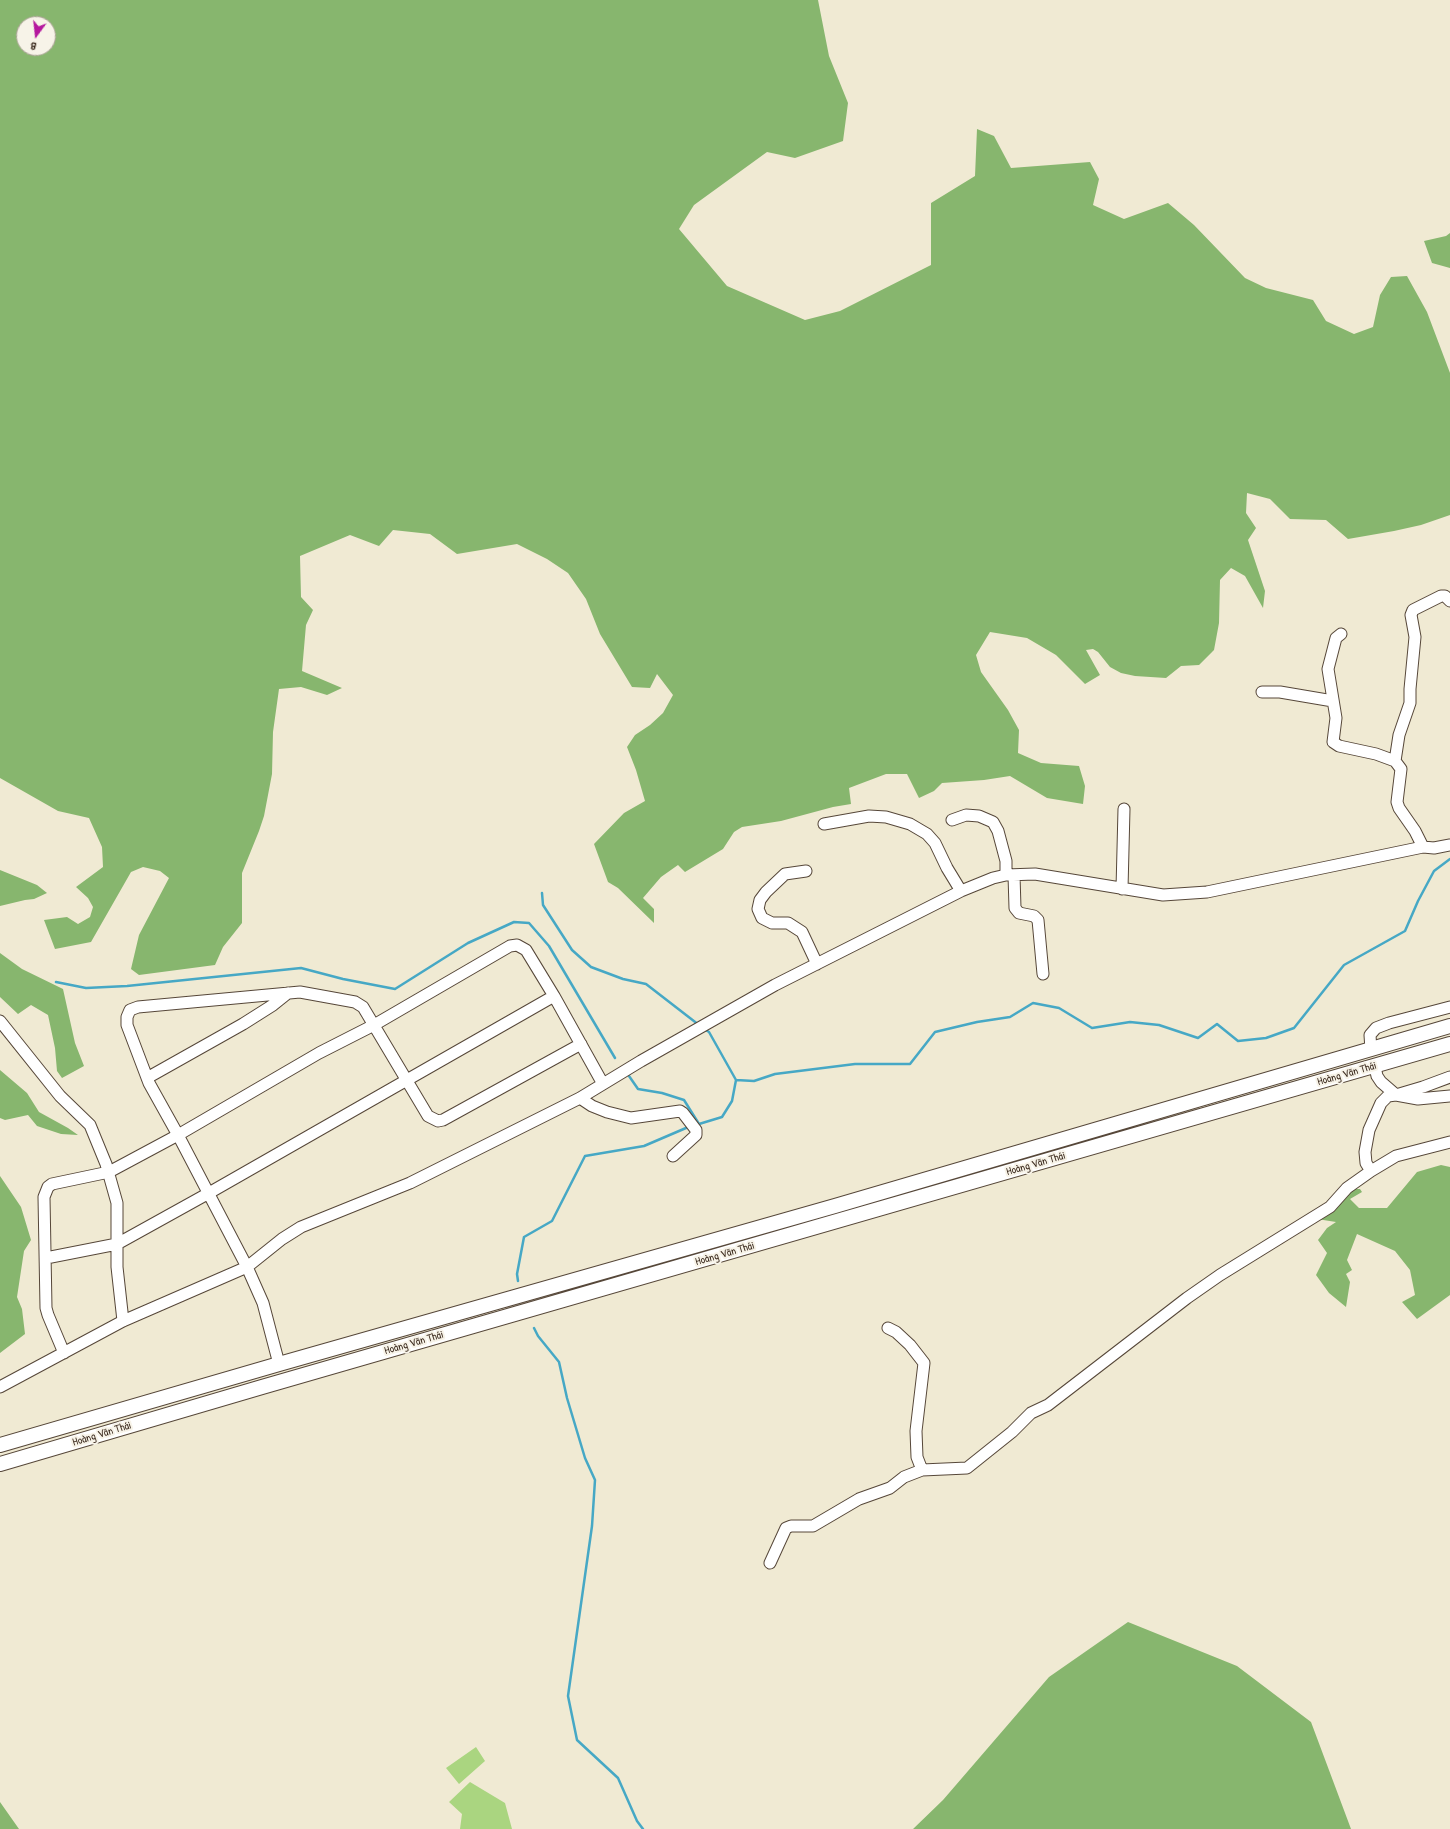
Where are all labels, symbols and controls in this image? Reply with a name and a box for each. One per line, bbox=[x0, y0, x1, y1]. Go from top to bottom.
north arrow bbox=[16, 16, 56, 56]
text: B bbox=[29, 39, 38, 54]
street label: Hoàng Văn Thái bbox=[1316, 1059, 1378, 1089]
street label: Hoàng Văn Thái bbox=[1005, 1149, 1067, 1179]
street label: Hoàng Văn Thái bbox=[694, 1239, 756, 1269]
street label: Hoàng Văn Thái bbox=[383, 1328, 445, 1358]
street label: Hoàng Văn Thái bbox=[71, 1419, 133, 1449]

